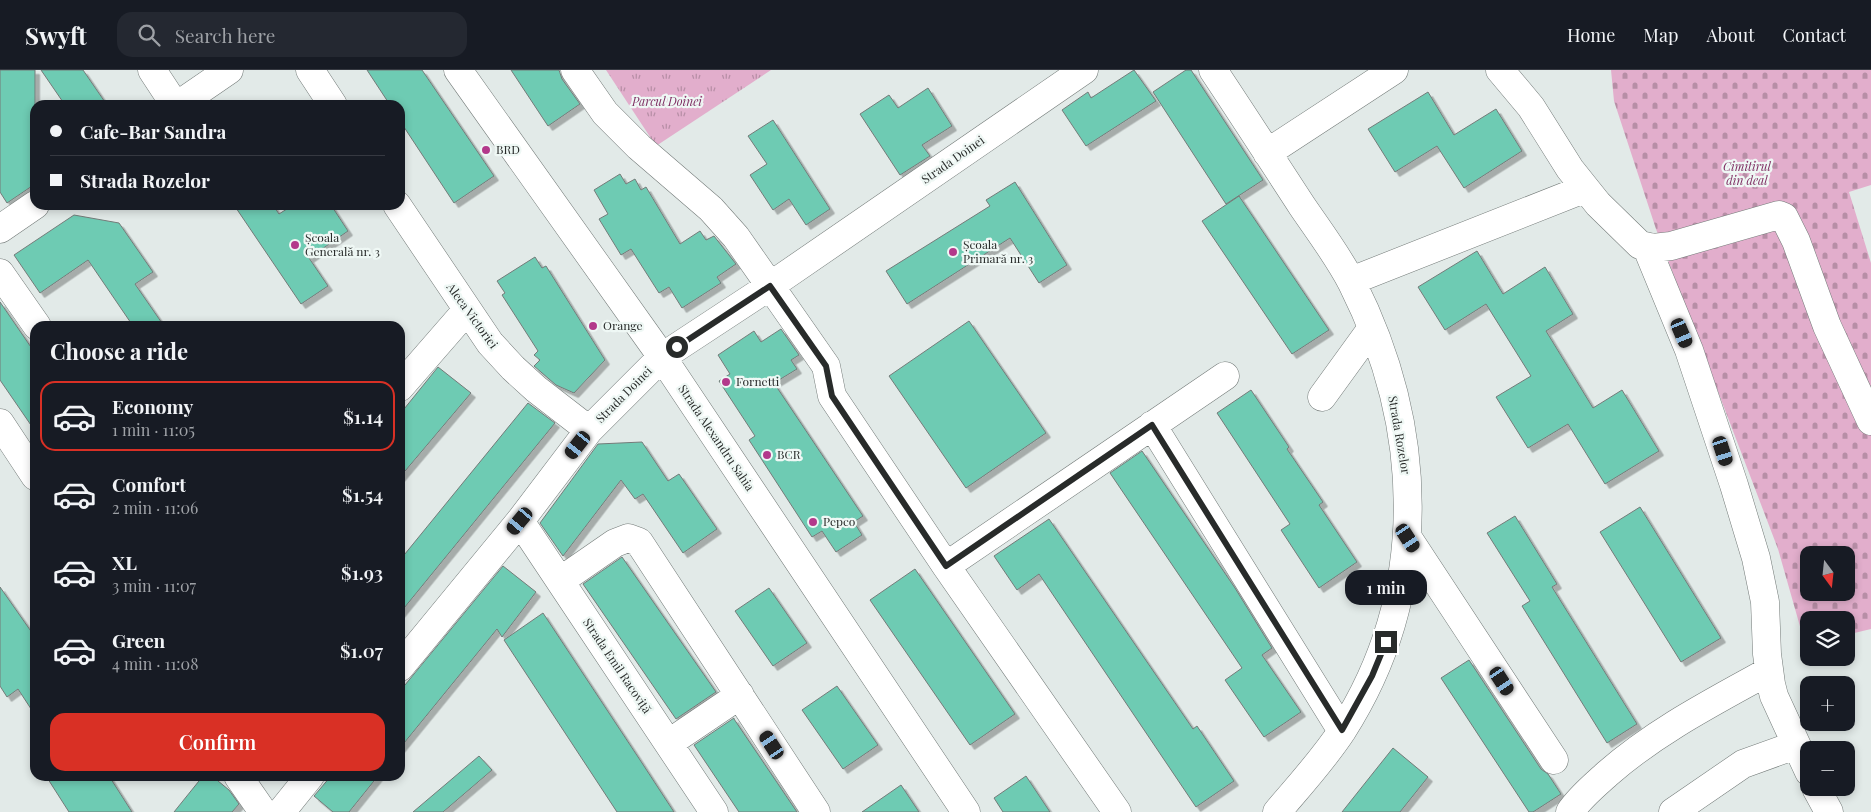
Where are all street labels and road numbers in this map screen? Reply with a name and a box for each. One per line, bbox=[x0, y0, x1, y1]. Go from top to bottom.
street label: Strada Doinei bbox=[918, 131, 987, 187]
street label: Aleea Victoriei bbox=[443, 279, 502, 352]
street label: Strada Doinei bbox=[592, 362, 655, 426]
street label: Strada Alexandru Sahia bbox=[675, 381, 758, 494]
street label: Strada Rozelor bbox=[1385, 394, 1415, 476]
street label: Strada Emil Racoviță bbox=[580, 615, 656, 716]

